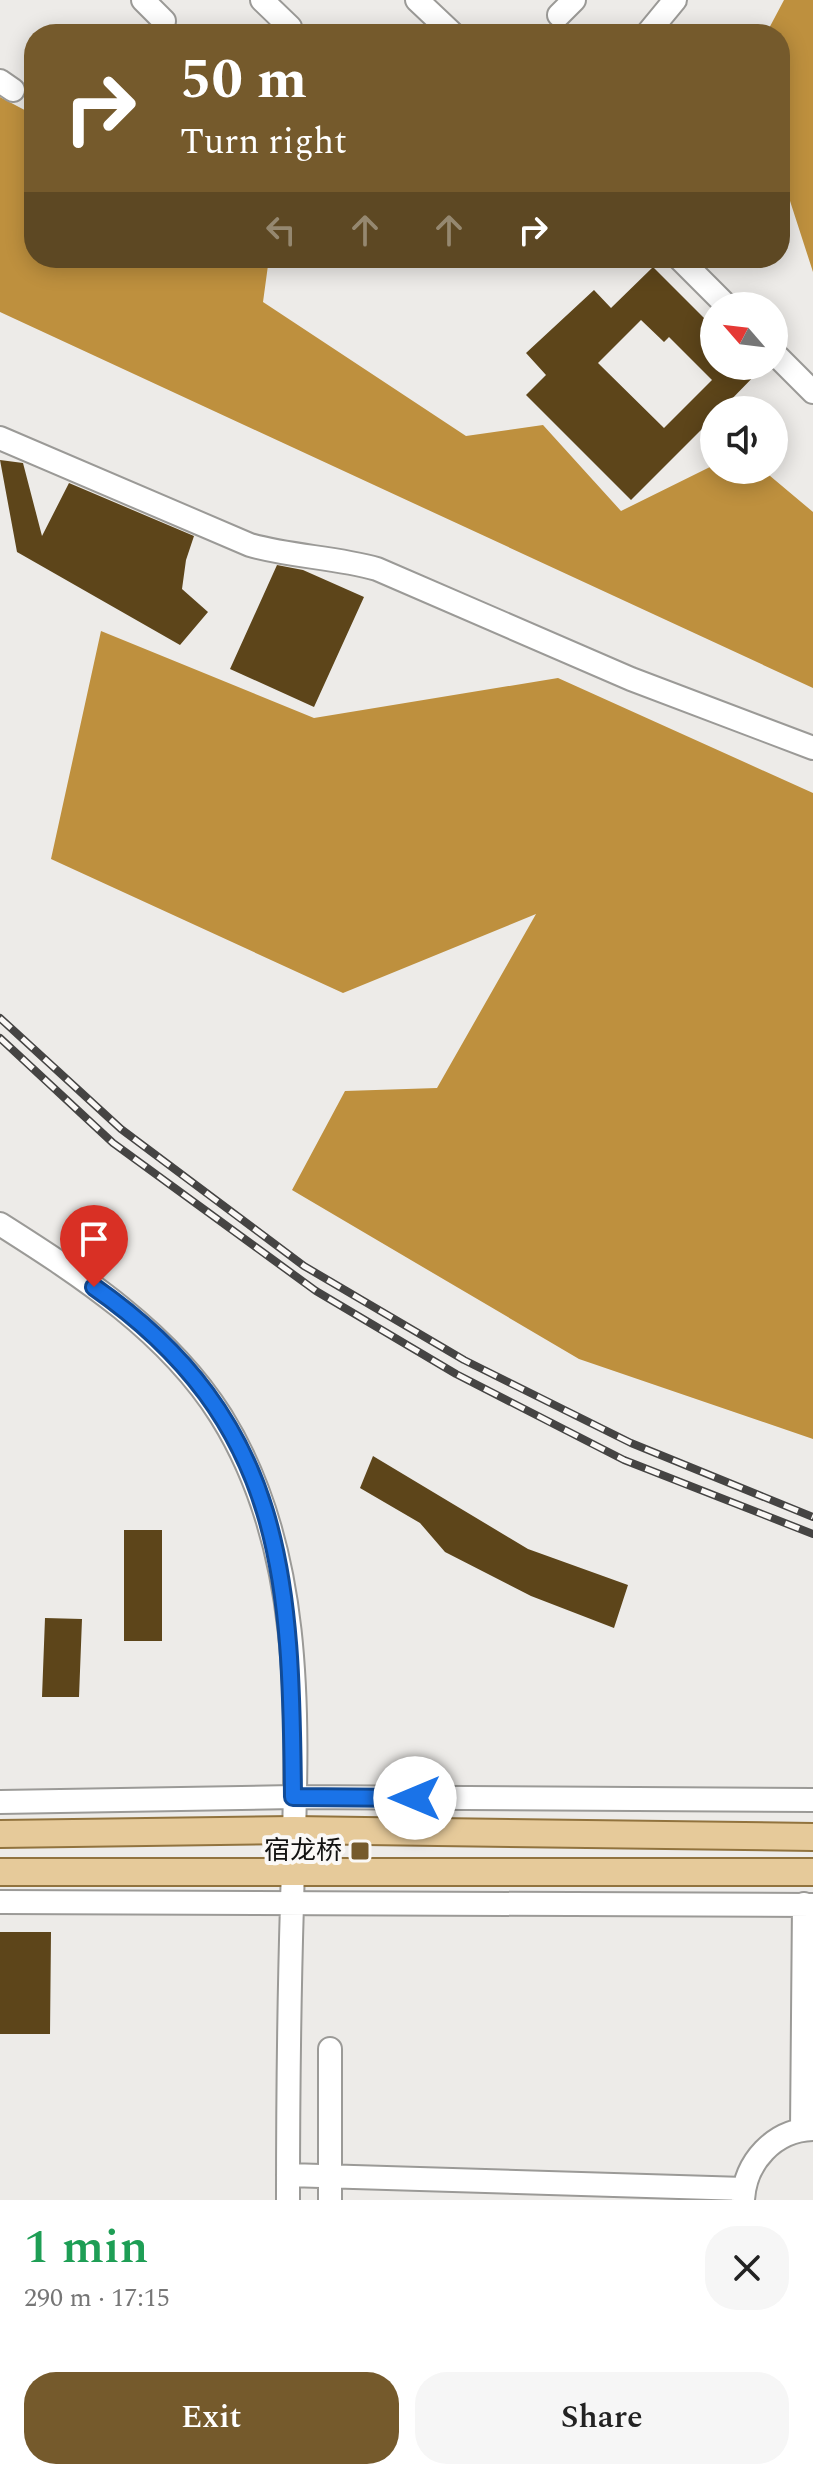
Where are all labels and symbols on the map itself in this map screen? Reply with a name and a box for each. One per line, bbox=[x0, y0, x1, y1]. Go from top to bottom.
north arrow bbox=[700, 292, 788, 380]
pin bbox=[60, 1205, 128, 1287]
position arrow bbox=[373, 1756, 457, 1840]
place label: 宿龙桥 bbox=[264, 1831, 342, 1871]
marker: 宿龙桥 bbox=[349, 1840, 371, 1862]

